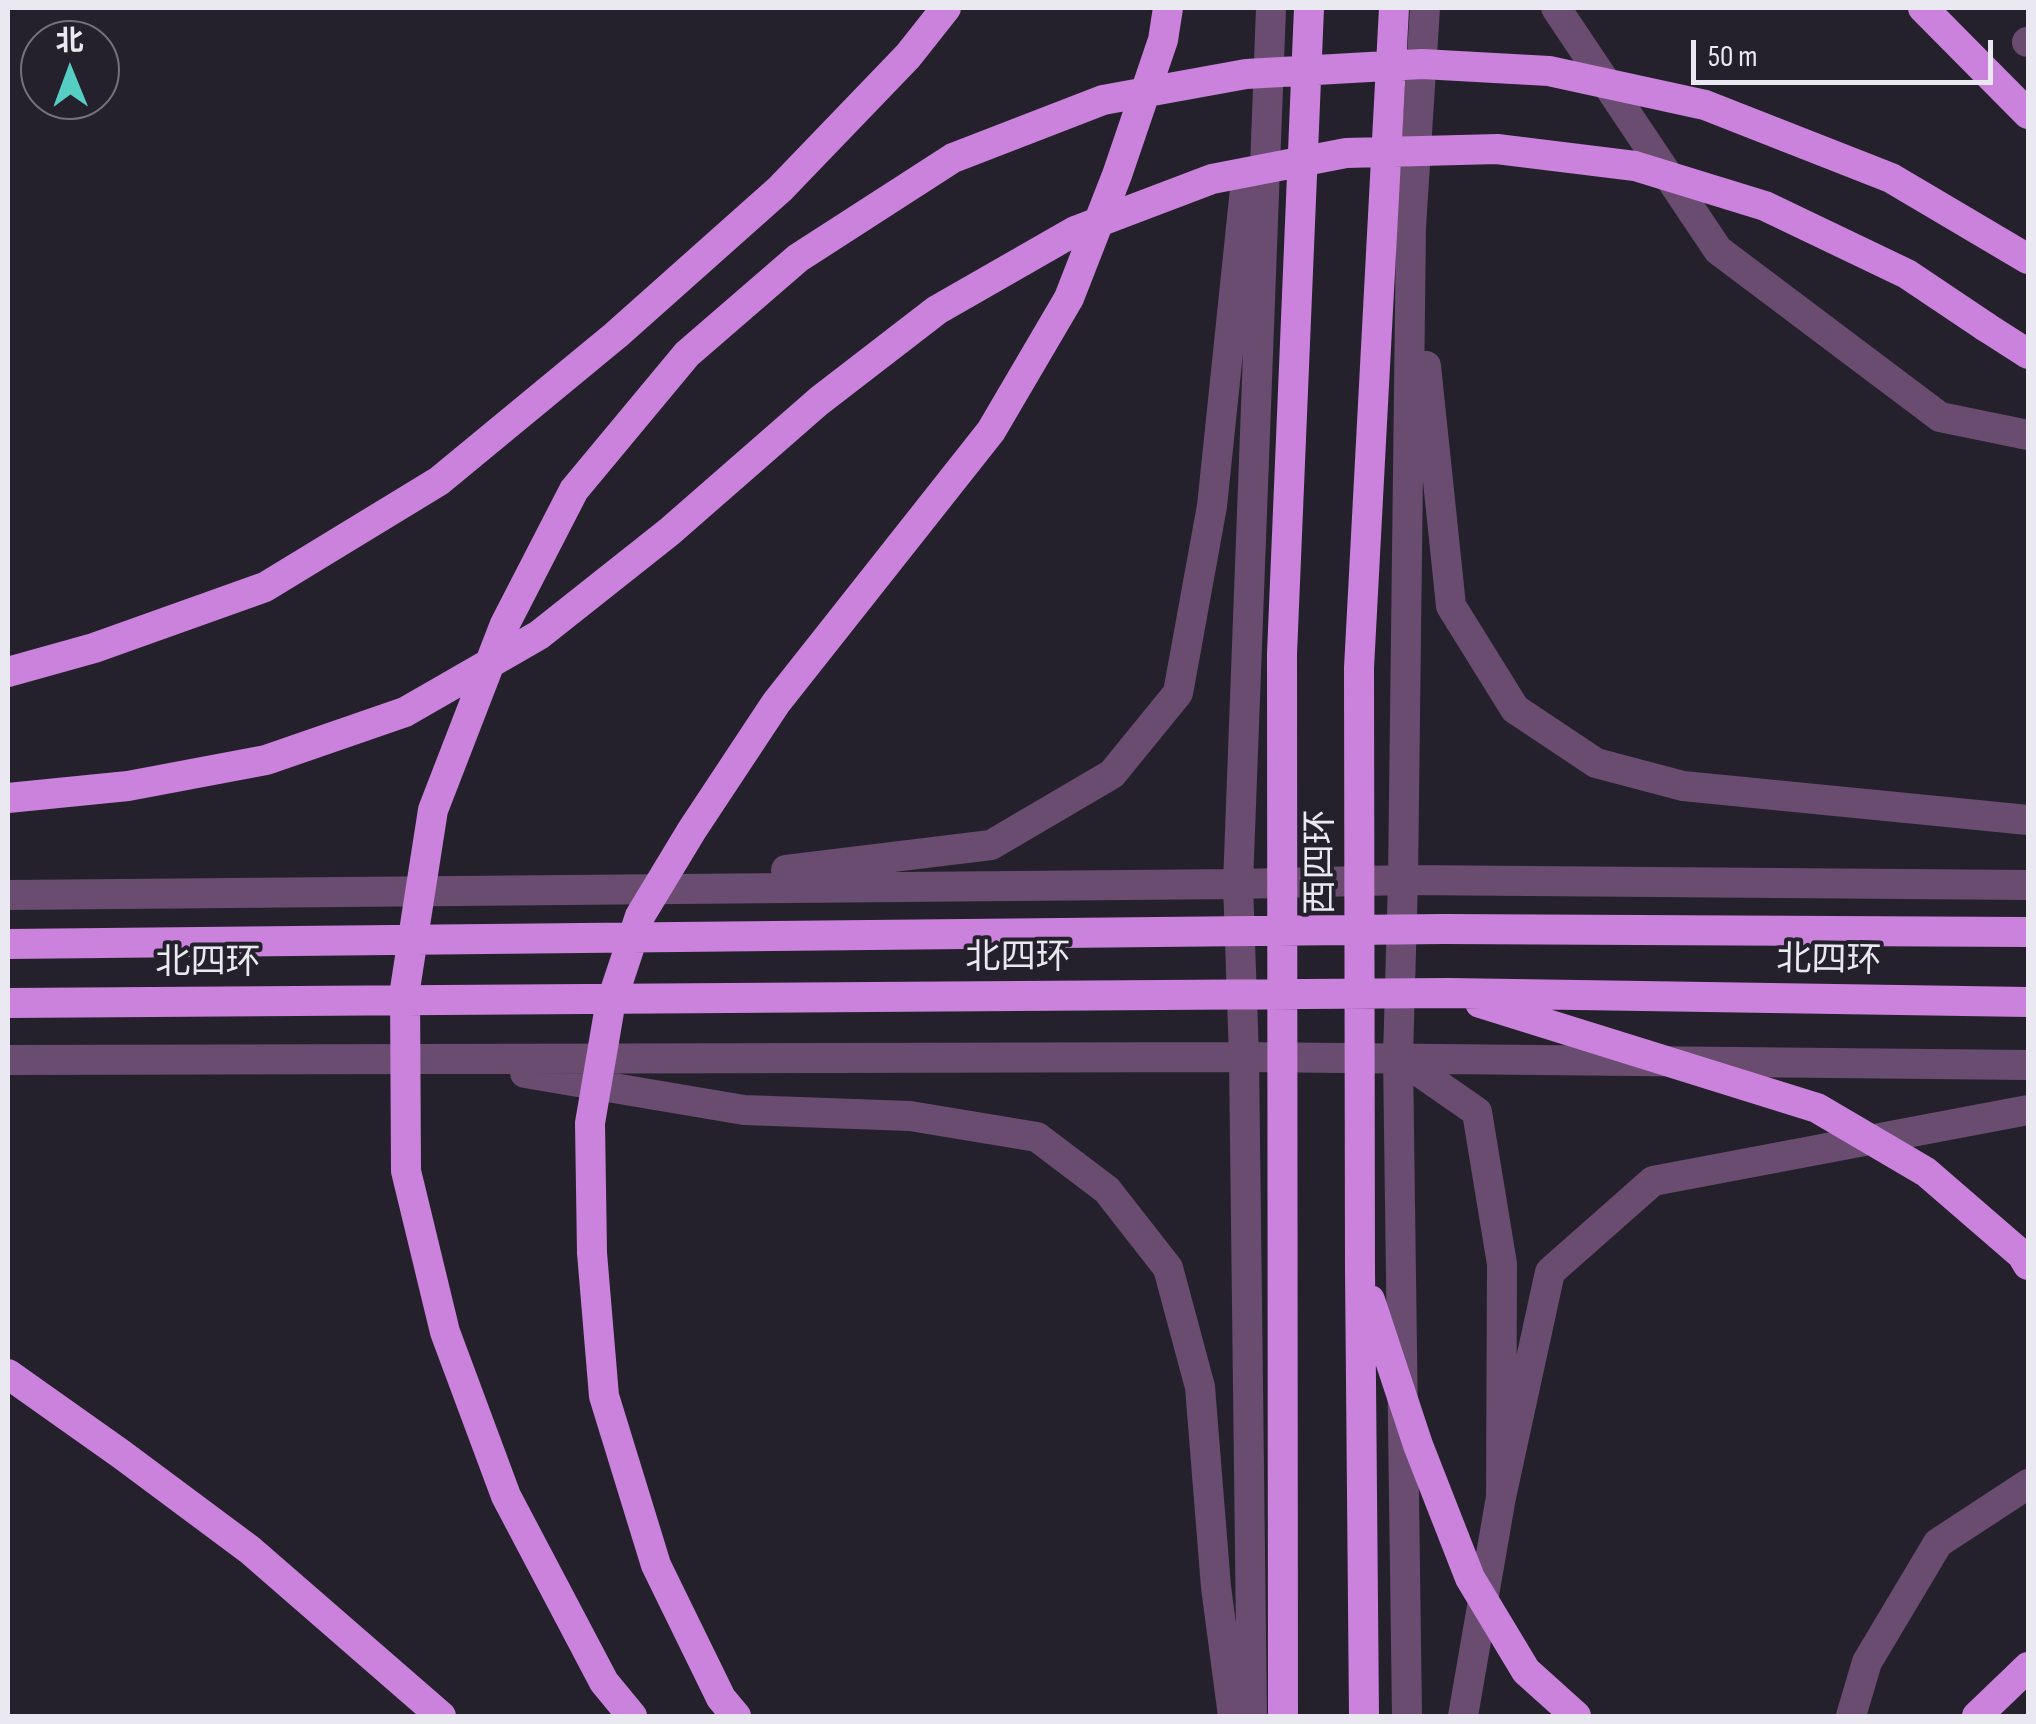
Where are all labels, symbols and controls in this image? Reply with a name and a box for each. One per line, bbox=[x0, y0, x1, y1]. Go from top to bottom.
north arrow bbox=[20, 20, 120, 120]
scale bar bbox=[1696, 20, 1998, 82]
text: 北 bbox=[55, 25, 84, 58]
text: 50 m bbox=[1708, 39, 1757, 75]
street label: 西四环 bbox=[1301, 810, 1343, 914]
street label: 北四环 bbox=[966, 938, 1070, 980]
street label: 北四环 bbox=[1776, 940, 1882, 984]
street label: 北四环 bbox=[156, 943, 260, 985]

